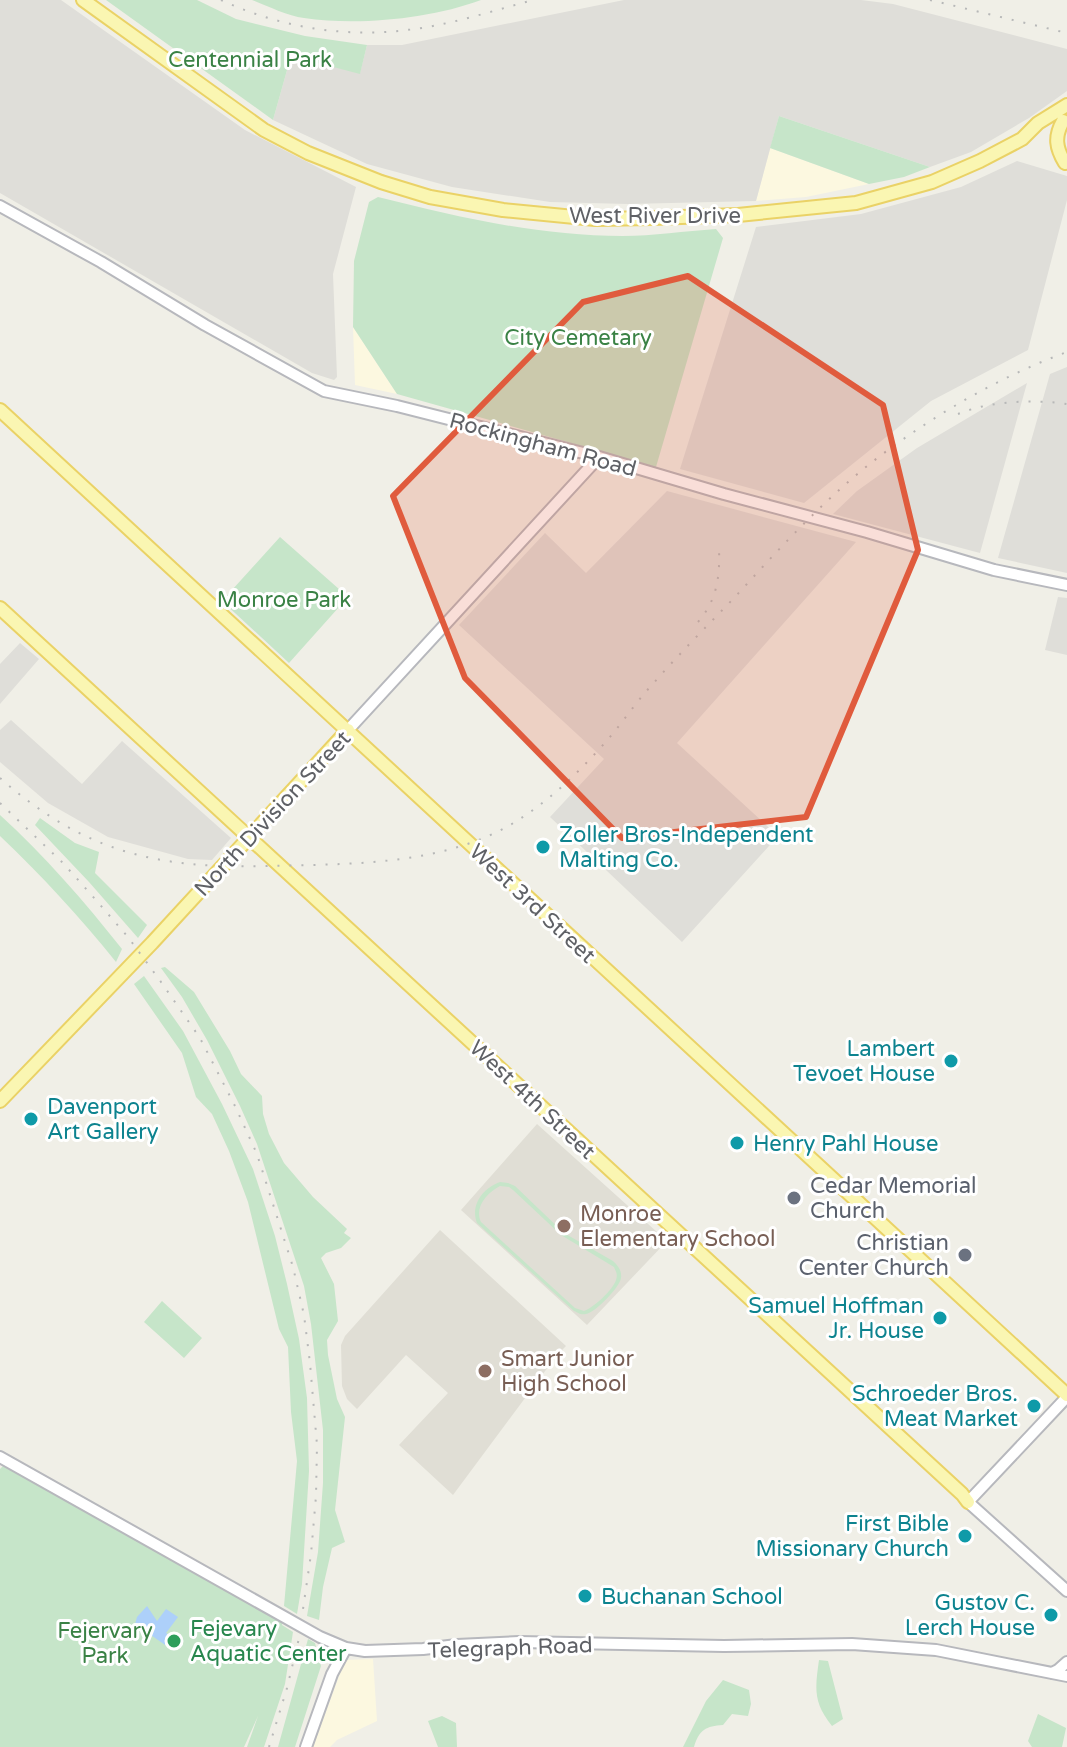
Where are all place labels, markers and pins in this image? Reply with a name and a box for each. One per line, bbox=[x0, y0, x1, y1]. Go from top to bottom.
place label: Zoller Bros-Independent Malting Co. bbox=[559, 822, 813, 873]
marker: Zoller Bros-Independent Malting Co. bbox=[534, 838, 552, 856]
place label: Lambert Tevoet House bbox=[793, 1036, 935, 1087]
marker: Lambert Tevoet House bbox=[942, 1052, 960, 1070]
place label: Davenport Art Gallery bbox=[47, 1094, 159, 1145]
marker: Davenport Art Gallery bbox=[22, 1110, 40, 1128]
place label: Henry Pahl House bbox=[753, 1131, 938, 1157]
marker: Henry Pahl House bbox=[728, 1134, 746, 1152]
place label: Cedar Memorial Church bbox=[810, 1173, 977, 1224]
marker: Cedar Memorial Church bbox=[785, 1189, 803, 1207]
place label: Monroe Elementary School bbox=[580, 1201, 775, 1252]
marker: Monroe Elementary School bbox=[555, 1217, 573, 1235]
place label: Christian Center Church bbox=[798, 1230, 949, 1281]
marker: Christian Center Church bbox=[956, 1246, 974, 1264]
place label: Samuel Hoffman Jr. House bbox=[748, 1293, 924, 1344]
marker: Samuel Hoffman Jr. House bbox=[931, 1309, 949, 1327]
place label: Smart Junior High School bbox=[501, 1346, 634, 1397]
marker: Smart Junior High School bbox=[476, 1362, 494, 1380]
place label: Schroeder Bros. Meat Market bbox=[852, 1381, 1018, 1432]
marker: Schroeder Bros. Meat Market bbox=[1025, 1397, 1043, 1415]
place label: First Bible Missionary Church bbox=[756, 1511, 949, 1562]
marker: First Bible Missionary Church bbox=[956, 1527, 974, 1545]
place label: Buchanan School bbox=[601, 1584, 783, 1610]
marker: Buchanan School bbox=[576, 1587, 594, 1605]
place label: Gustov C. Lerch House bbox=[905, 1590, 1035, 1641]
marker: Gustov C. Lerch House bbox=[1042, 1606, 1060, 1624]
place label: Fejevary Aquatic Center bbox=[190, 1616, 347, 1667]
marker: Fejevary Aquatic Center bbox=[165, 1632, 183, 1650]

